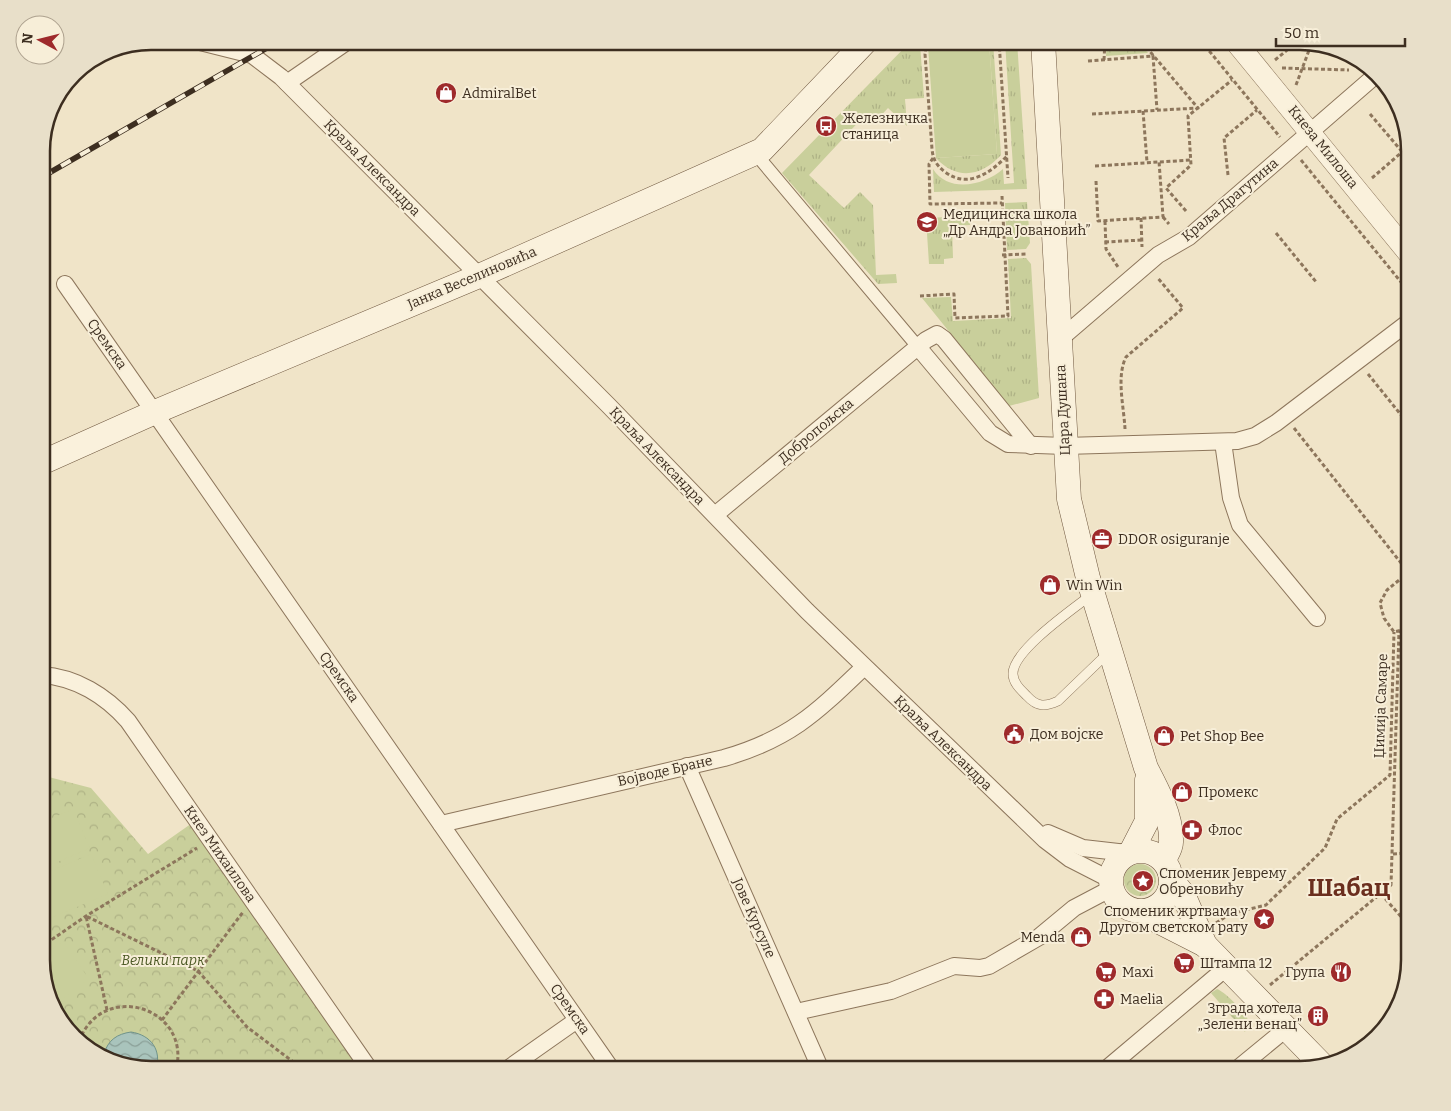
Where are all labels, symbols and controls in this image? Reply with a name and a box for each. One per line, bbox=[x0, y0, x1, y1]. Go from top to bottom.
north arrow bbox=[15, 15, 65, 65]
scale bar bbox=[1276, 15, 1405, 47]
text: 50 m bbox=[1284, 24, 1320, 42]
text: N bbox=[18, 32, 37, 45]
shop icon: AdmiralBet bbox=[434, 81, 458, 105]
place label: AdmiralBet bbox=[462, 85, 537, 102]
street label: Кнеза Милоша bbox=[1284, 102, 1362, 192]
place label: Железничка станица bbox=[842, 110, 928, 143]
bus stop icon: Железничка станица bbox=[814, 114, 838, 138]
street label: Краља Александра bbox=[320, 116, 424, 220]
street label: Краља Драгутина bbox=[1178, 155, 1282, 245]
place label: Медицинска школа „Др Андра Јовановић” bbox=[943, 206, 1091, 239]
school or university icon: Медицинска школа „Др Андра Јовановић” bbox=[915, 210, 939, 234]
street label: Јанка Веселиновића bbox=[404, 243, 539, 313]
street label: Сремска bbox=[83, 316, 131, 373]
street label: Цара Душана bbox=[1052, 364, 1074, 456]
street label: Добропољска bbox=[775, 395, 857, 467]
street label: Краља Александра bbox=[606, 403, 708, 509]
office icon: DDOR osiguranje bbox=[1090, 527, 1114, 551]
place label: DDOR osiguranje bbox=[1118, 531, 1230, 548]
shop icon: Win Win bbox=[1038, 573, 1062, 597]
place label: Win Win bbox=[1066, 577, 1122, 594]
street label: Сремска bbox=[315, 649, 363, 706]
street label: Џимија Самаре bbox=[1371, 653, 1391, 759]
street label: Краља Александра bbox=[890, 692, 996, 794]
public building icon: Дом војске bbox=[1002, 722, 1026, 746]
shop icon: Pet Shop Bee bbox=[1152, 724, 1176, 748]
place label: Дом војске bbox=[1030, 726, 1103, 743]
place label: Pet Shop Bee bbox=[1180, 728, 1264, 745]
street label: Војводе Бране bbox=[616, 752, 714, 790]
shop icon: Промекс bbox=[1170, 780, 1194, 804]
place label: Промекс bbox=[1198, 784, 1258, 801]
street label: Кнез Михаилова bbox=[180, 802, 260, 906]
pharmacy icon: Флос bbox=[1180, 818, 1204, 842]
place label: Флос bbox=[1208, 822, 1242, 839]
place label: Споменик Јеврему Обреновићу bbox=[1159, 865, 1287, 898]
place icon: Споменик Јеврему Обреновићу bbox=[1131, 869, 1155, 893]
district label: Шабац bbox=[1308, 874, 1390, 902]
street label: Јове Курсуле bbox=[728, 875, 779, 961]
place label: Споменик жртвама у Другом светском рату bbox=[1100, 903, 1249, 936]
place icon: Споменик жртвама у Другом светском рату bbox=[1252, 907, 1276, 931]
shop icon: Menda bbox=[1069, 925, 1093, 949]
place label: Menda bbox=[1020, 929, 1065, 946]
supermarket icon: Штампа 12 bbox=[1172, 951, 1196, 975]
park label: Велики парк bbox=[121, 952, 205, 969]
place label: Штампа 12 bbox=[1200, 955, 1272, 972]
supermarket icon: Maxi bbox=[1094, 960, 1118, 984]
restaurant icon: Група bbox=[1329, 960, 1353, 984]
place label: Maxi bbox=[1122, 964, 1154, 981]
place label: Група bbox=[1285, 964, 1325, 981]
street label: Сремска bbox=[546, 981, 594, 1038]
pharmacy icon: Maelia bbox=[1092, 987, 1116, 1011]
place label: Maelia bbox=[1120, 991, 1164, 1008]
place label: Зграда хотела „Зелени венац” bbox=[1198, 1000, 1302, 1033]
building icon: Зграда хотела „Зелени венац” bbox=[1306, 1004, 1330, 1028]

